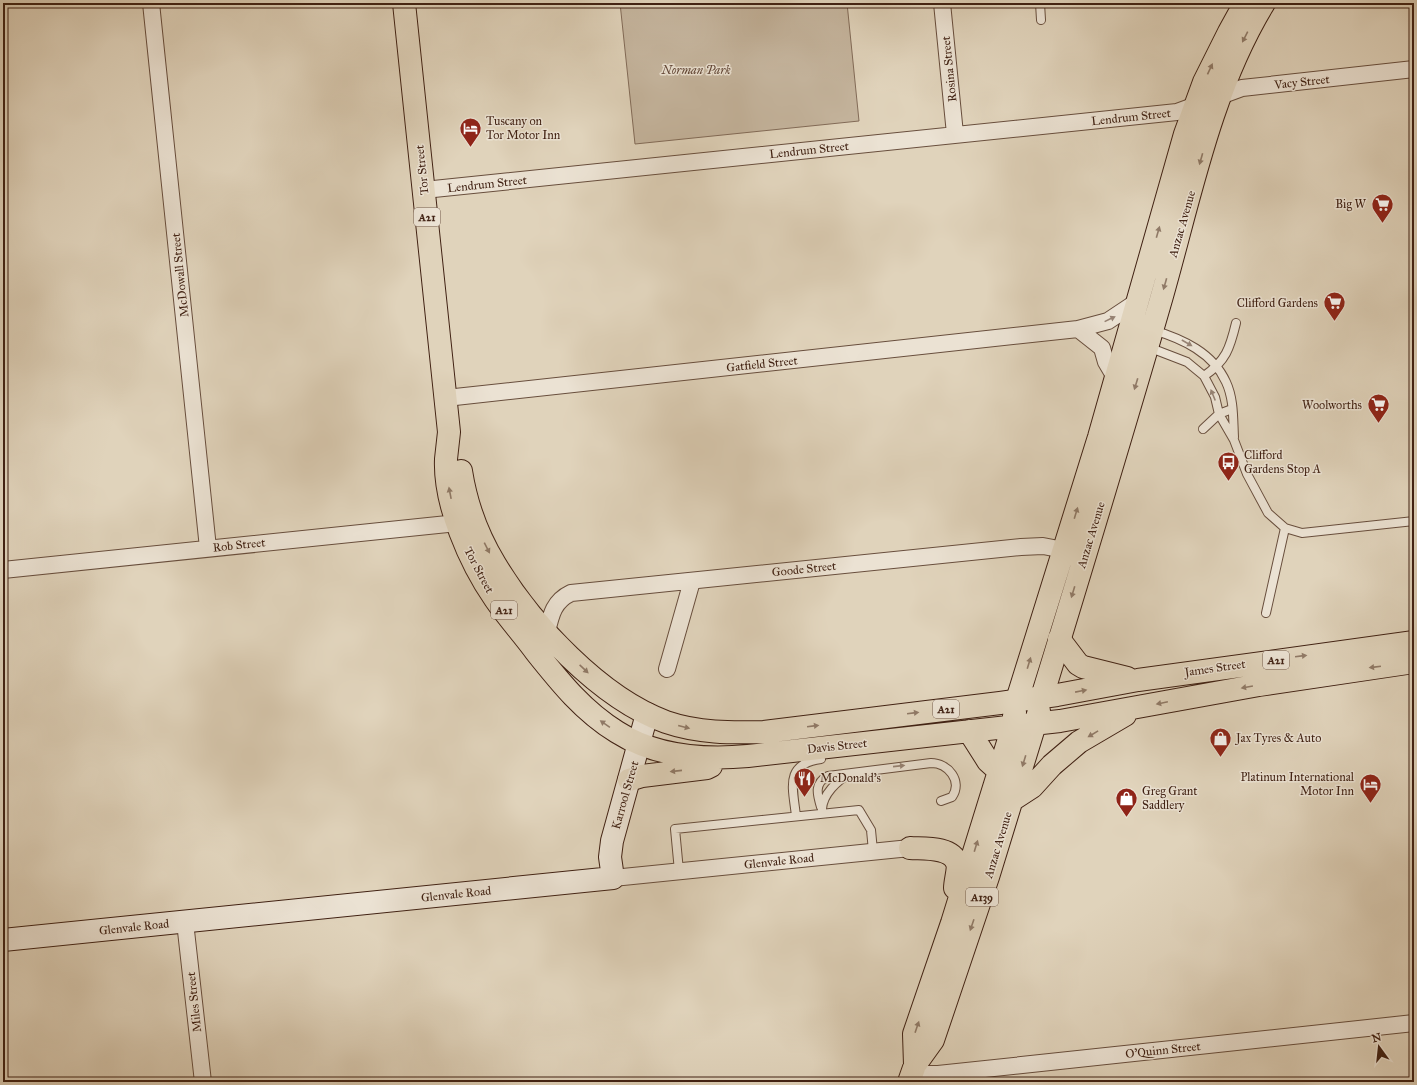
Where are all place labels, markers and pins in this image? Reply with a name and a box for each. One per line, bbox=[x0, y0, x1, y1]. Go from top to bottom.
place label: Tuscany on Tor Motor Inn bbox=[486, 114, 561, 142]
hotel icon: Tuscany on Tor Motor Inn bbox=[457, 115, 483, 148]
supermarket icon: Big W bbox=[1369, 191, 1395, 224]
place label: Big W bbox=[1335, 197, 1367, 212]
supermarket icon: Clifford Gardens bbox=[1321, 290, 1347, 323]
place label: Clifford Gardens bbox=[1237, 296, 1318, 310]
supermarket icon: Woolworths bbox=[1365, 392, 1391, 425]
place label: Woolworths bbox=[1302, 398, 1362, 412]
place label: Clifford Gardens Stop A bbox=[1244, 448, 1321, 476]
bus stop icon: Clifford Gardens Stop A bbox=[1215, 449, 1241, 482]
shop icon: Jax Tyres & Auto bbox=[1208, 725, 1234, 758]
place label: Jax Tyres & Auto bbox=[1234, 731, 1321, 746]
restaurant icon: McDonald's bbox=[791, 765, 817, 798]
place label: Platinum International Motor Inn bbox=[1240, 770, 1355, 798]
place label: McDonald's bbox=[820, 771, 881, 785]
hotel icon: Platinum International Motor Inn bbox=[1357, 771, 1383, 804]
place label: Greg Grant Saddlery bbox=[1142, 784, 1198, 812]
shop icon: Greg Grant Saddlery bbox=[1114, 785, 1140, 818]

